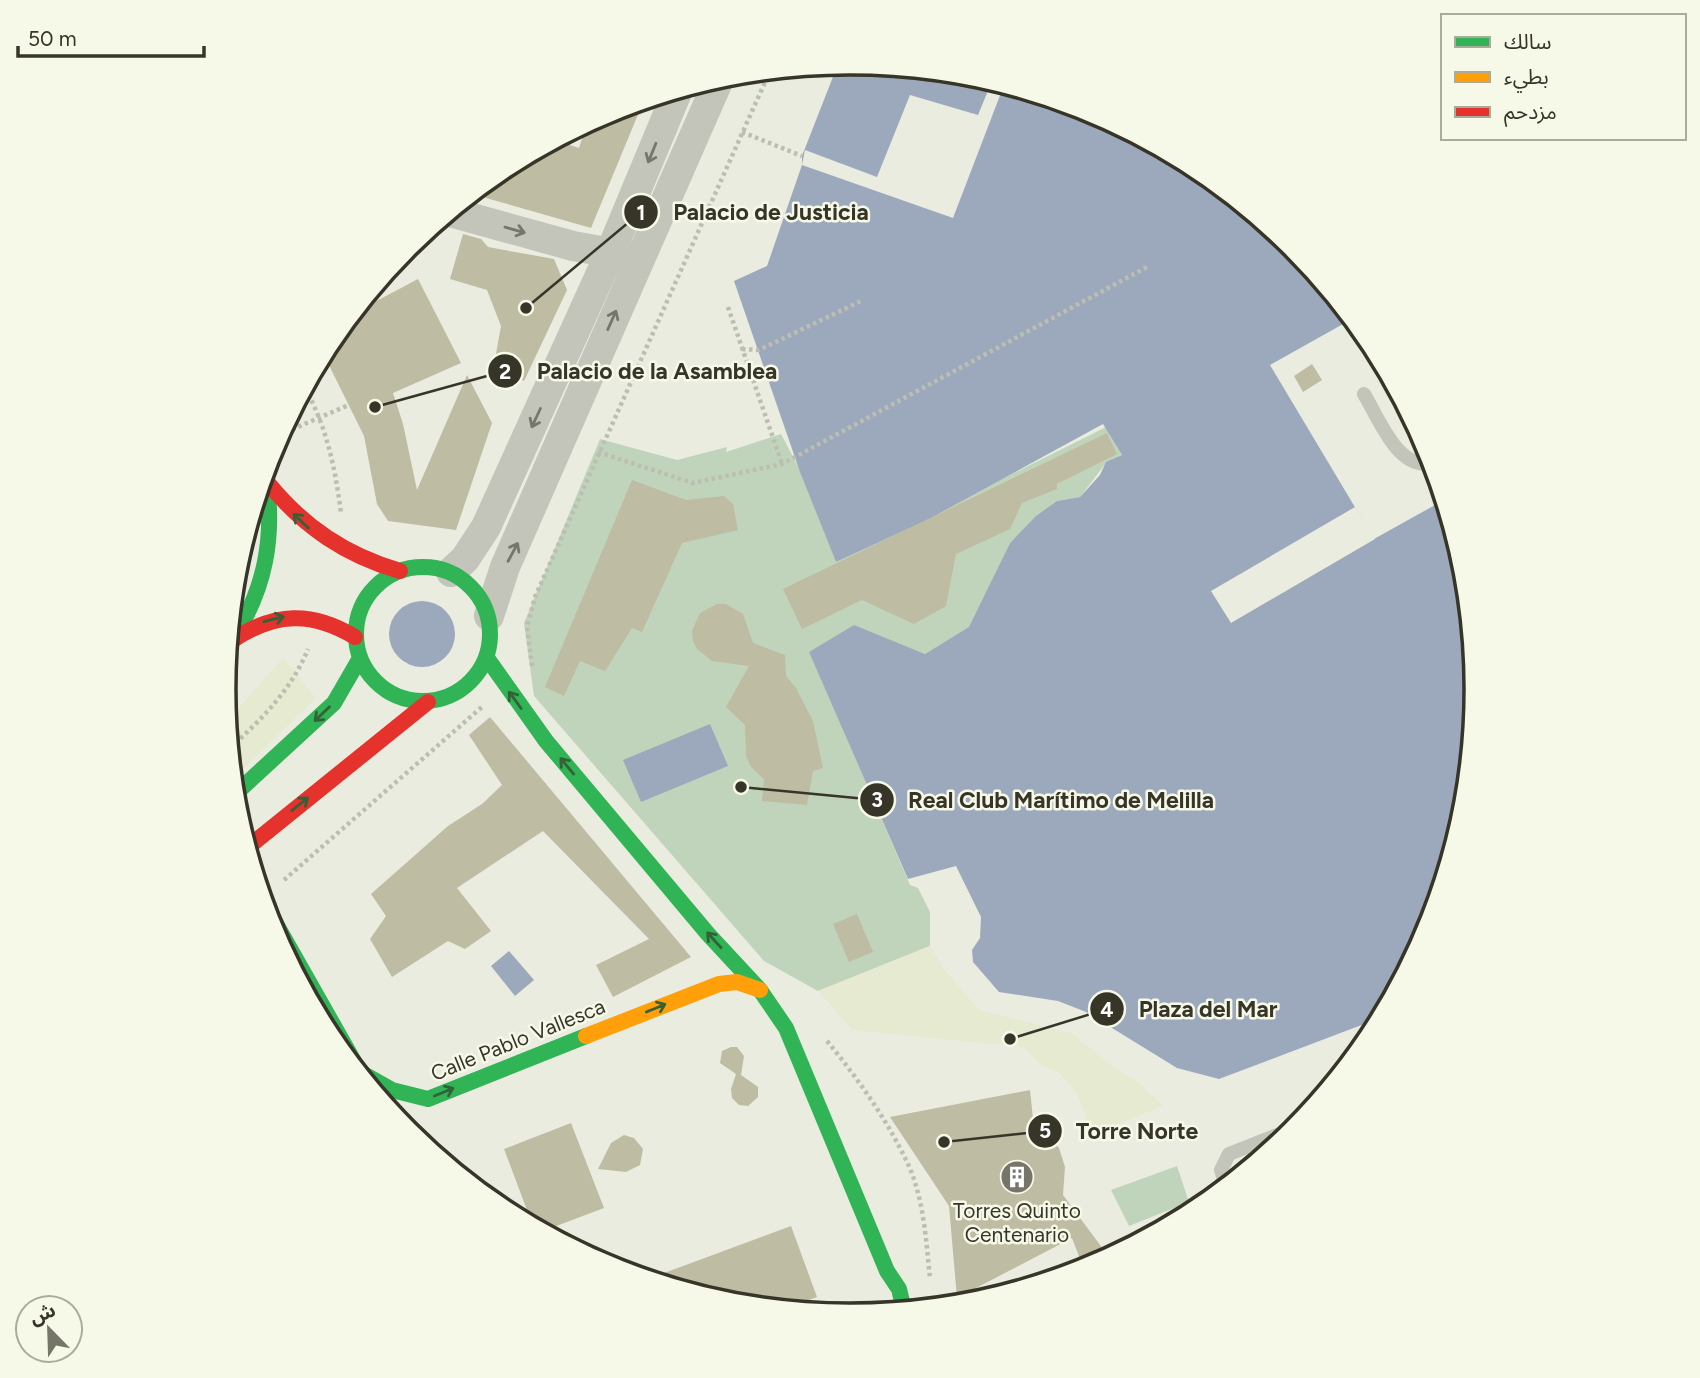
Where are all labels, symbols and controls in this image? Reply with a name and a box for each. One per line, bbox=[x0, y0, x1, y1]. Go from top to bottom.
scale bar bbox=[18, 14, 203, 58]
legend bbox=[1441, 14, 1686, 140]
text: 50 m bbox=[28, 26, 77, 51]
text: سالك bbox=[1504, 29, 1551, 54]
text: بطيء bbox=[1504, 64, 1549, 93]
text: مزدحم bbox=[1504, 99, 1557, 127]
one-way arrow bbox=[645, 142, 658, 164]
callout: Palacio de Justicia bbox=[624, 190, 882, 234]
text: Palacio de Justicia bbox=[673, 198, 869, 226]
text: 1 bbox=[637, 200, 645, 225]
one-way arrow bbox=[504, 225, 526, 238]
one-way arrow bbox=[606, 310, 619, 332]
callout: Palacio de la Asamblea bbox=[488, 349, 791, 393]
text: Palacio de la Asamblea bbox=[537, 357, 777, 385]
text: 2 bbox=[499, 359, 511, 384]
one-way arrow bbox=[529, 407, 542, 429]
one-way arrow bbox=[293, 512, 310, 529]
one-way arrow bbox=[506, 542, 520, 563]
one-way arrow bbox=[262, 612, 285, 625]
one-way arrow bbox=[508, 691, 523, 710]
one-way arrow bbox=[314, 706, 331, 723]
one-way arrow bbox=[559, 758, 575, 776]
callout: Real Club Marítimo de Melilla bbox=[859, 778, 1228, 822]
text: Real Club Marítimo de Melilla bbox=[908, 786, 1214, 814]
text: 3 bbox=[871, 787, 883, 812]
one-way arrow bbox=[290, 797, 308, 812]
one-way arrow bbox=[706, 931, 722, 949]
callout: Plaza del Mar bbox=[1089, 987, 1291, 1031]
street label: Calle Pablo Vallesca bbox=[427, 993, 609, 1086]
text: Plaza del Mar bbox=[1139, 995, 1278, 1023]
text: 4 bbox=[1100, 997, 1114, 1022]
one-way arrow bbox=[644, 1001, 666, 1014]
one-way arrow bbox=[433, 1085, 455, 1098]
callout: Torre Norte bbox=[1027, 1109, 1213, 1153]
text: Torre Norte bbox=[1076, 1117, 1199, 1145]
text: 5 bbox=[1039, 1118, 1051, 1143]
building icon: Torres Quinto Centenario bbox=[998, 1158, 1036, 1196]
place label: Torres Quinto Centenario bbox=[953, 1198, 1081, 1247]
north arrow bbox=[14, 1294, 84, 1364]
text: ش bbox=[26, 1298, 59, 1329]

